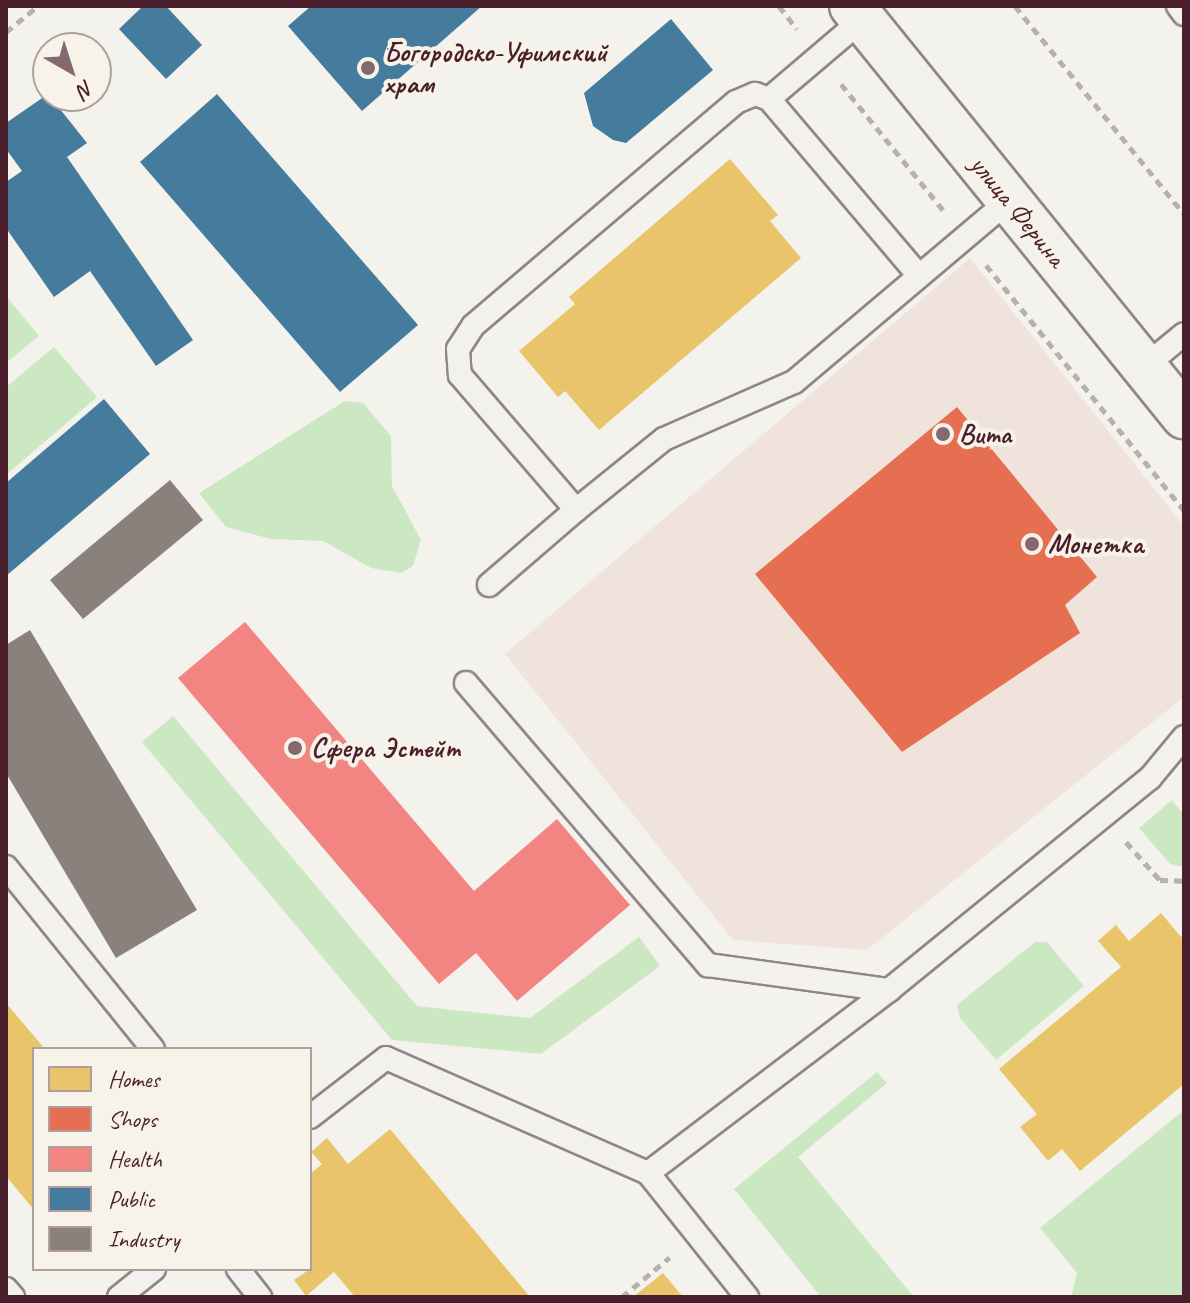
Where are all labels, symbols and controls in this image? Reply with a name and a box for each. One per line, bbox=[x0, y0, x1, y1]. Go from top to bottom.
north arrow bbox=[32, 32, 112, 112]
place label: Богородско-Уфимский храм bbox=[384, 35, 607, 101]
marker: Богородско-Уфимский храм bbox=[359, 59, 377, 77]
text: N bbox=[72, 74, 100, 104]
street label: улица Ферина bbox=[963, 149, 1073, 273]
place label: Вита bbox=[959, 417, 1011, 451]
marker: Вита bbox=[934, 425, 952, 443]
place label: Монетка bbox=[1048, 527, 1143, 561]
marker: Монетка bbox=[1023, 535, 1041, 553]
place label: Сфера Эстейт bbox=[311, 731, 460, 765]
marker: Сфера Эстейт bbox=[286, 739, 304, 757]
legend bbox=[32, 1047, 312, 1271]
text: Homes bbox=[108, 1064, 159, 1094]
text: Shops bbox=[108, 1104, 157, 1134]
text: Health bbox=[108, 1144, 162, 1174]
text: Public bbox=[108, 1184, 155, 1214]
text: Industry bbox=[108, 1224, 179, 1254]

